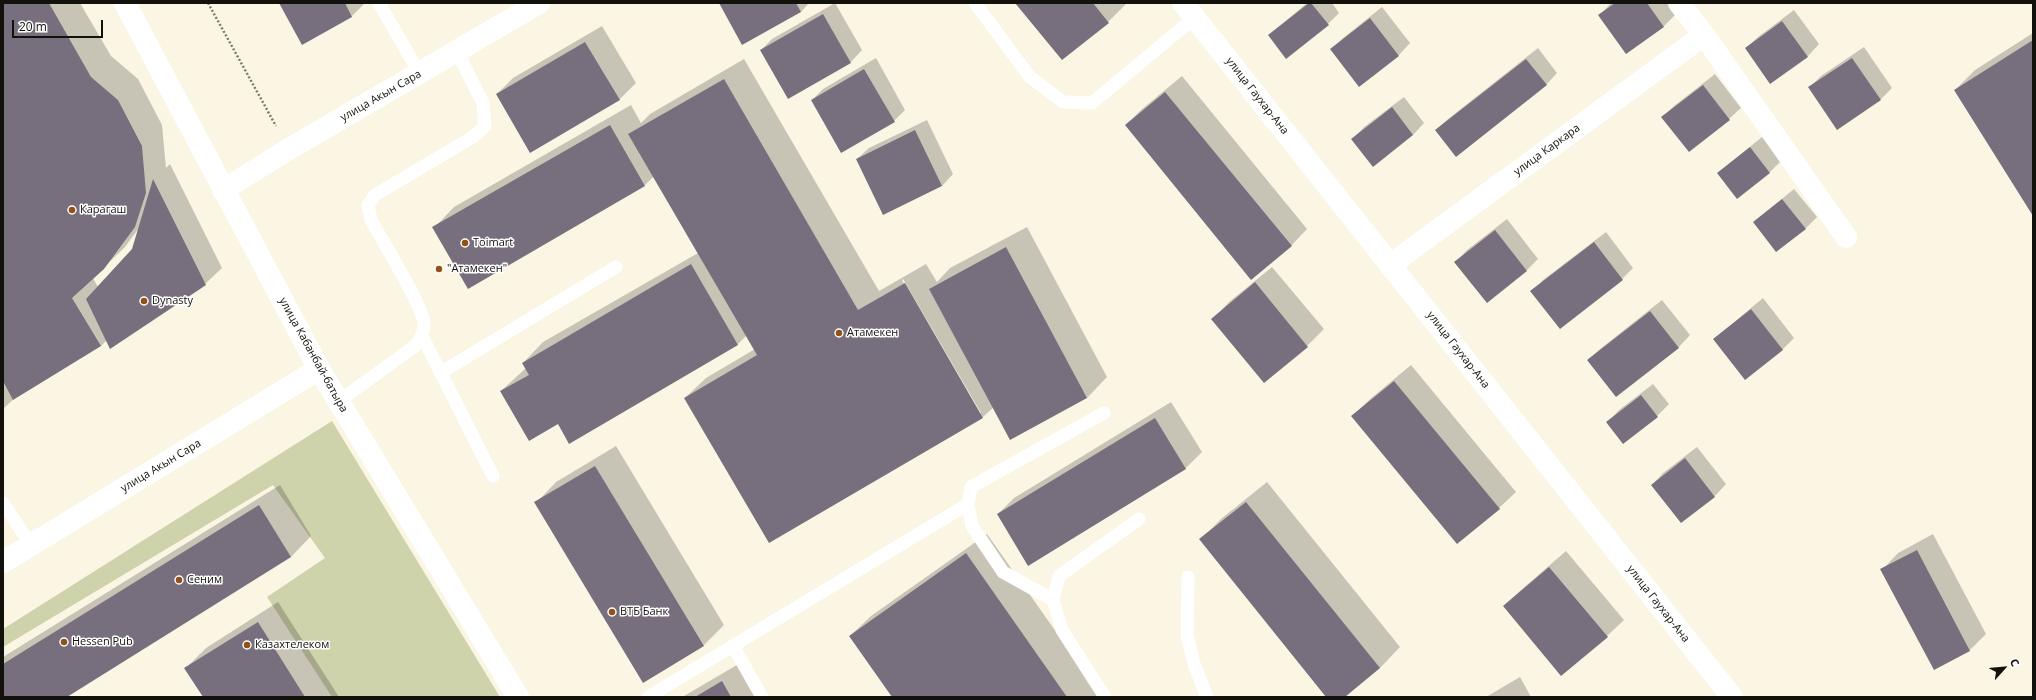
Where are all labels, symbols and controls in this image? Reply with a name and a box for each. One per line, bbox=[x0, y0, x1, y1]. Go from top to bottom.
scale bar bbox=[14, 12, 105, 38]
text: 20 m bbox=[19, 18, 47, 35]
street label: улица Гаухар-Ана bbox=[1223, 55, 1291, 137]
street label: улица Акын Сара bbox=[338, 67, 424, 125]
street label: улица Каркара bbox=[1511, 121, 1583, 179]
place label: Карагаш bbox=[80, 203, 126, 217]
marker: Карагаш bbox=[67, 205, 77, 215]
place label: Toimart bbox=[473, 236, 513, 250]
marker: Toimart bbox=[460, 238, 470, 248]
place label: "Атамекен" bbox=[447, 262, 507, 276]
marker: "Атамекен" bbox=[434, 264, 444, 274]
place label: Dynasty bbox=[152, 294, 193, 308]
street label: улица Кабанбай-батыра bbox=[276, 295, 350, 415]
marker: Dynasty bbox=[139, 296, 149, 306]
street label: улица Гаухар-Ана bbox=[1424, 309, 1492, 391]
place label: Атамекен bbox=[847, 326, 898, 340]
marker: Атамекен bbox=[834, 328, 844, 338]
street label: улица Акын Сара bbox=[118, 437, 204, 495]
street label: улица Гаухар-Ана bbox=[1624, 563, 1692, 645]
place label: Сеним bbox=[187, 573, 222, 587]
marker: Сеним bbox=[174, 575, 184, 585]
place label: ВТБ Банк bbox=[620, 605, 668, 619]
marker: ВТБ Банк bbox=[607, 607, 617, 617]
place label: Hessen Pub bbox=[72, 635, 133, 649]
marker: Hessen Pub bbox=[59, 637, 69, 647]
place label: Казахтелеком bbox=[255, 638, 329, 652]
marker: Казахтелеком bbox=[242, 640, 252, 650]
north arrow bbox=[1984, 648, 2024, 688]
text: С bbox=[2007, 656, 2023, 669]

